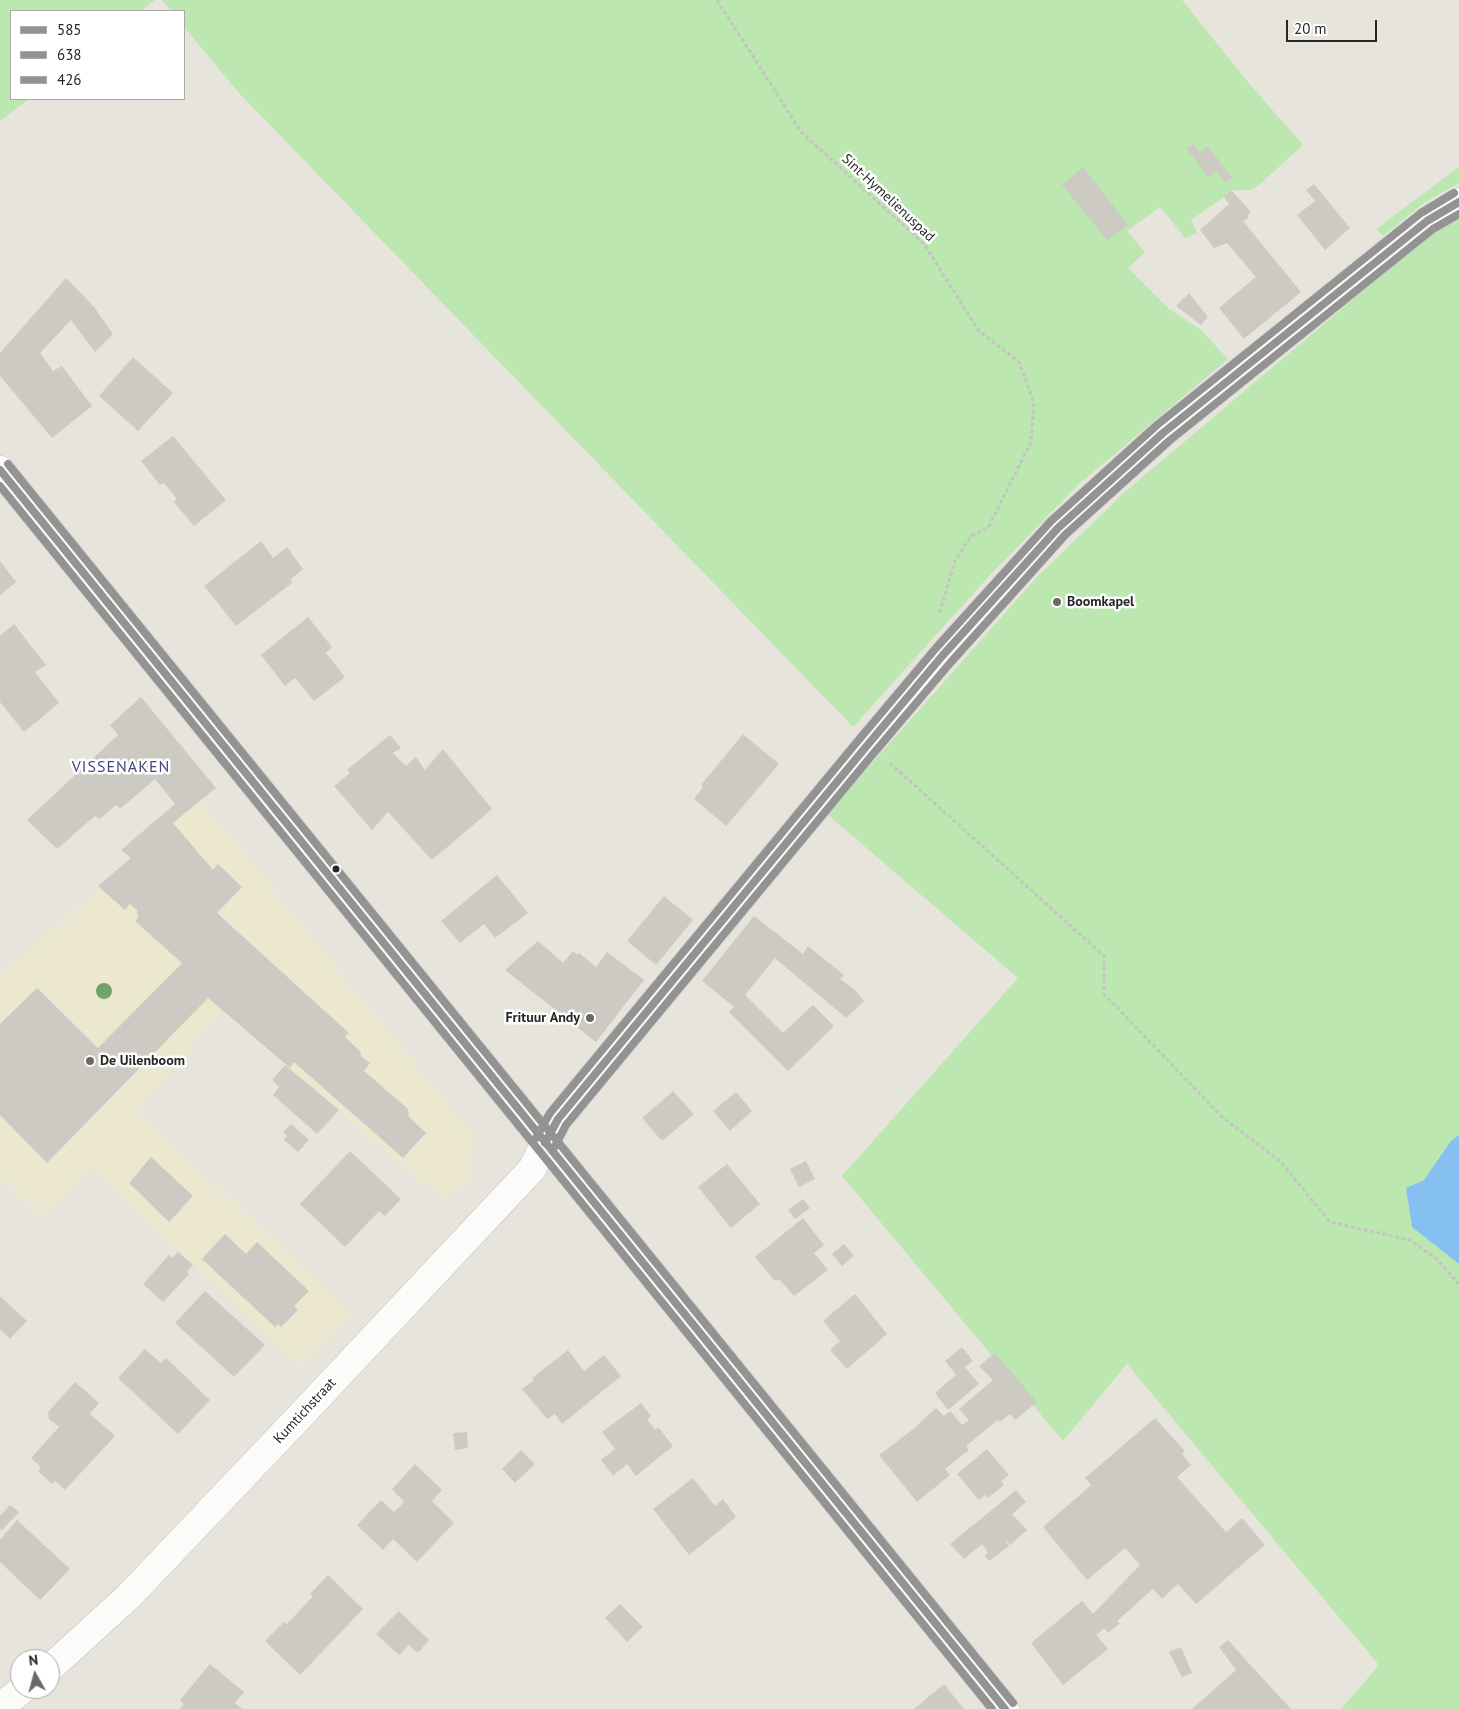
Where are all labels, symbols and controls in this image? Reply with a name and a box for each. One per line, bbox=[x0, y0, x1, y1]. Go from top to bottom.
legend bbox=[10, 10, 185, 100]
scale bar bbox=[1289, 10, 1380, 42]
text: 20 m bbox=[1294, 19, 1327, 38]
text: 585 bbox=[57, 20, 82, 39]
text: 638 bbox=[57, 45, 82, 64]
text: 426 bbox=[57, 70, 82, 89]
street label: Sint-Hymelienuspad bbox=[838, 151, 938, 245]
place label: Boomkapel bbox=[1067, 594, 1134, 610]
marker: Boomkapel bbox=[1051, 596, 1063, 608]
district label: VISSENAKEN bbox=[70, 757, 172, 777]
unlabelled marker bbox=[331, 864, 341, 874]
place label: Frituur Andy bbox=[505, 1010, 580, 1026]
marker: Frituur Andy bbox=[584, 1012, 596, 1024]
place label: De Uilenboom bbox=[100, 1053, 185, 1069]
marker: De Uilenboom bbox=[84, 1055, 96, 1067]
street label: Kumtichstraat bbox=[270, 1375, 340, 1447]
north arrow bbox=[10, 1649, 60, 1699]
text: N bbox=[28, 1651, 39, 1670]

